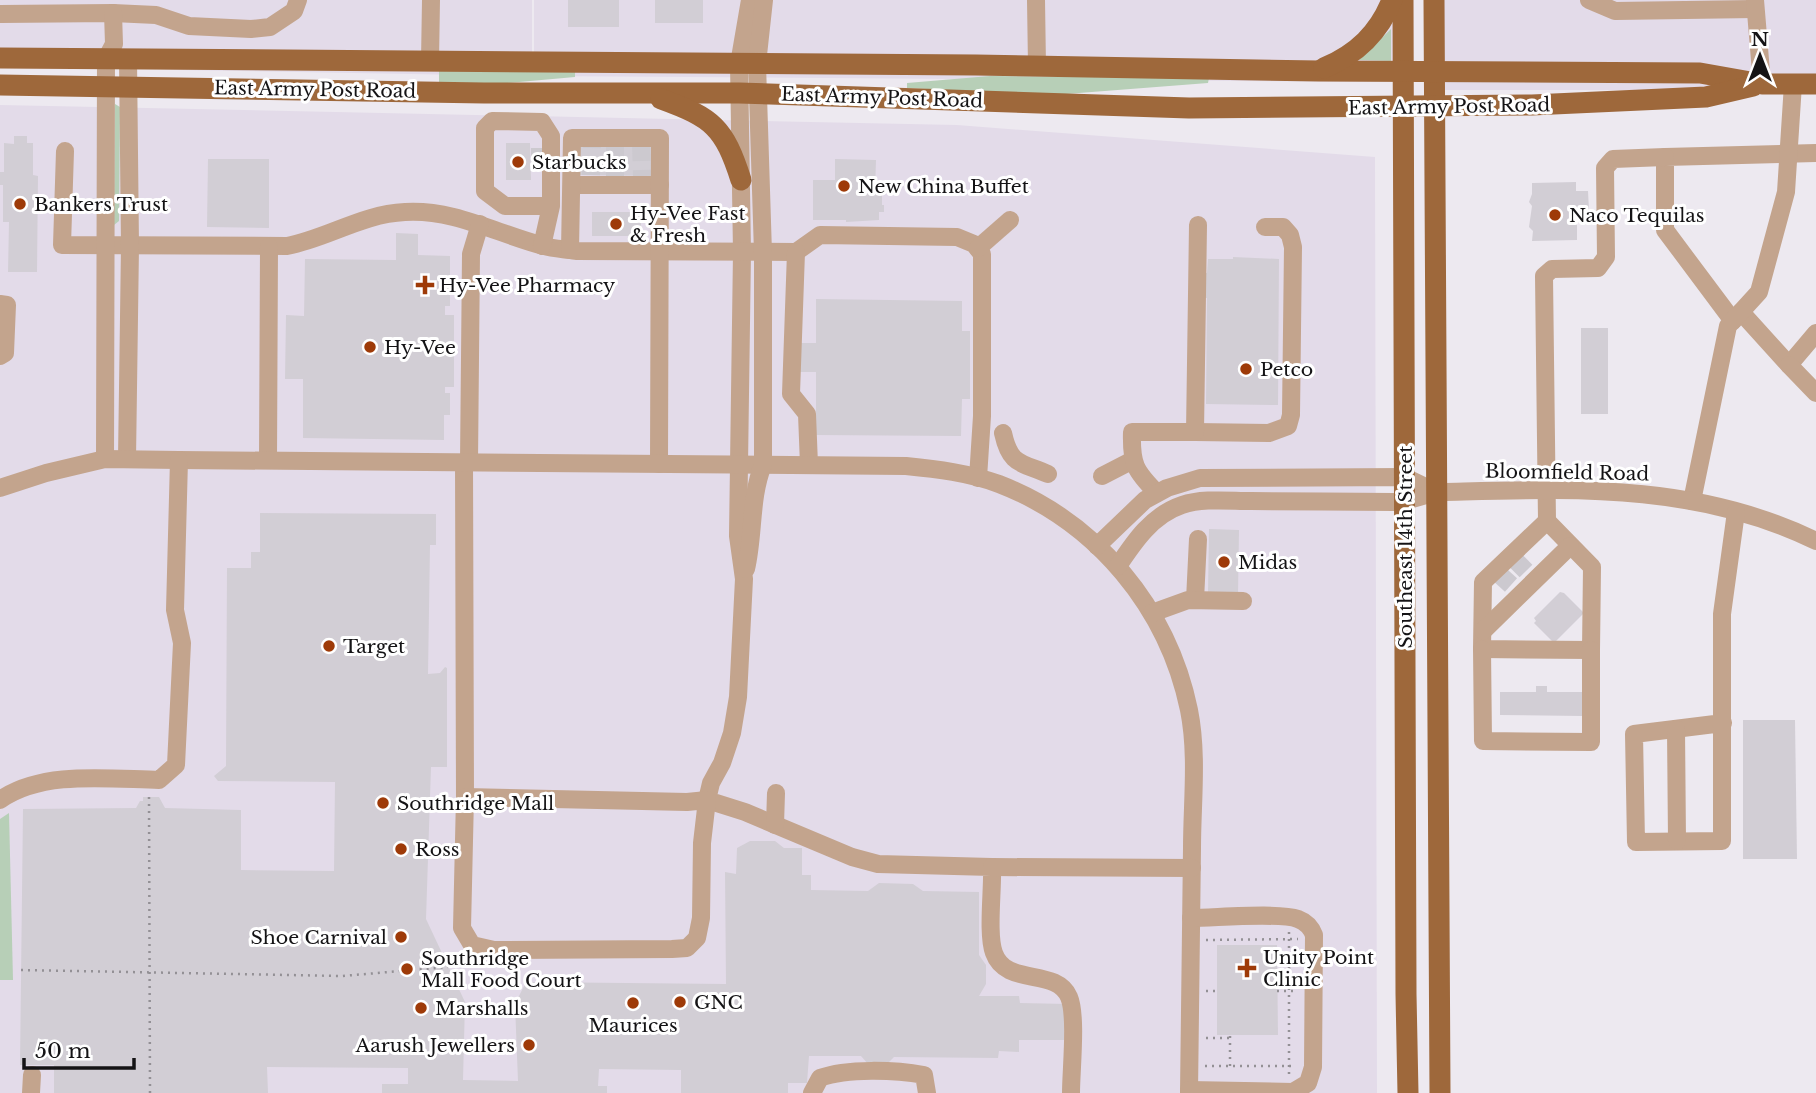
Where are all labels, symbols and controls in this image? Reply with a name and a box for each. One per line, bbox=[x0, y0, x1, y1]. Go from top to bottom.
north arrow bbox=[1725, 21, 1795, 91]
text: N bbox=[1751, 28, 1769, 51]
street label: East Army Post Road bbox=[214, 76, 417, 103]
street label: East Army Post Road bbox=[780, 82, 984, 113]
street label: East Army Post Road bbox=[1348, 93, 1551, 120]
place label: Starbucks bbox=[532, 151, 627, 174]
marker: Starbucks bbox=[510, 154, 526, 170]
place label: New China Buffet bbox=[858, 175, 1030, 198]
marker: New China Buffet bbox=[836, 178, 852, 194]
place label: Bankers Trust bbox=[34, 193, 169, 216]
marker: Bankers Trust bbox=[12, 196, 28, 212]
place label: Hy-Vee Fast & Fresh bbox=[630, 202, 746, 247]
place label: Naco Tequilas bbox=[1569, 204, 1705, 227]
marker: Naco Tequilas bbox=[1547, 207, 1563, 223]
marker: Hy-Vee Fast & Fresh bbox=[608, 216, 624, 232]
place label: Hy-Vee Pharmacy bbox=[439, 274, 615, 297]
marker: Hy-Vee Pharmacy bbox=[417, 277, 433, 293]
place label: Hy-Vee bbox=[384, 336, 456, 359]
marker: Hy-Vee bbox=[362, 339, 378, 355]
place label: Petco bbox=[1260, 358, 1313, 381]
marker: Petco bbox=[1238, 361, 1254, 377]
street label: Southeast 14th Street bbox=[1394, 445, 1417, 648]
street label: Bloomfield Road bbox=[1485, 460, 1649, 485]
place label: Midas bbox=[1238, 551, 1297, 574]
marker: Midas bbox=[1216, 554, 1232, 570]
place label: Target bbox=[343, 635, 406, 658]
marker: Target bbox=[321, 638, 337, 654]
place label: Southridge Mall bbox=[397, 792, 554, 815]
marker: Southridge Mall bbox=[375, 795, 391, 811]
place label: Ross bbox=[415, 838, 459, 861]
marker: Ross bbox=[393, 841, 409, 857]
place label: Shoe Carnival bbox=[251, 926, 387, 949]
marker: Shoe Carnival bbox=[393, 929, 409, 945]
place label: Unity Point Clinic bbox=[1263, 946, 1375, 991]
place label: Southridge Mall Food Court bbox=[421, 947, 583, 992]
marker: Unity Point Clinic bbox=[1237, 958, 1257, 978]
marker: Southridge Mall Food Court bbox=[399, 961, 415, 977]
place label: GNC bbox=[694, 991, 743, 1014]
marker: GNC bbox=[672, 994, 688, 1010]
marker: Maurices bbox=[625, 995, 641, 1011]
place label: Marshalls bbox=[435, 997, 529, 1020]
marker: Marshalls bbox=[413, 1000, 429, 1016]
place label: Maurices bbox=[588, 1014, 678, 1037]
scale bar bbox=[24, 1026, 135, 1070]
place label: Aarush Jewellers bbox=[355, 1034, 515, 1057]
marker: Aarush Jewellers bbox=[521, 1037, 537, 1053]
text: 50 m bbox=[35, 1038, 91, 1064]

